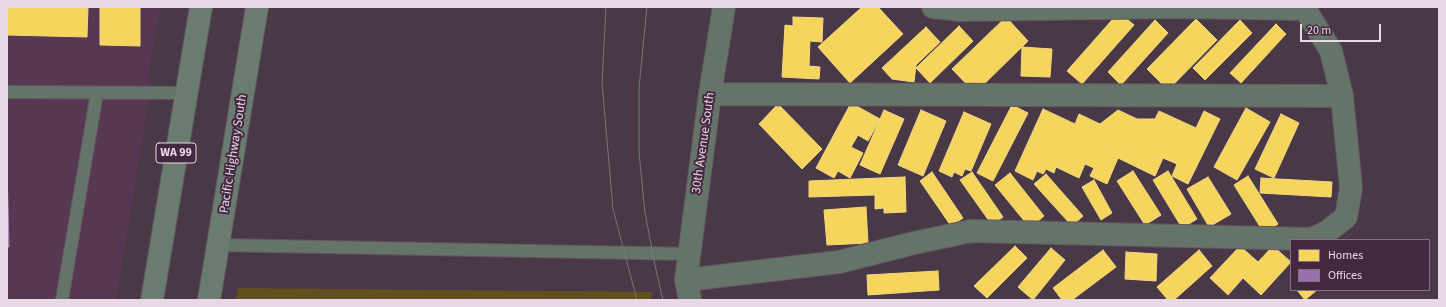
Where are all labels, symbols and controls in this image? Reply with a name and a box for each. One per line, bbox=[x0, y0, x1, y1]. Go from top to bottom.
scale bar bbox=[1302, 16, 1383, 42]
text: 20 m bbox=[1307, 22, 1331, 39]
street label: 30th Avenue South bbox=[689, 91, 719, 195]
street label: Pacific Highway South bbox=[217, 93, 251, 215]
road number: WA 99 bbox=[156, 143, 196, 163]
legend bbox=[1290, 239, 1430, 291]
text: Homes bbox=[1328, 247, 1363, 264]
text: Offices bbox=[1328, 267, 1362, 284]

